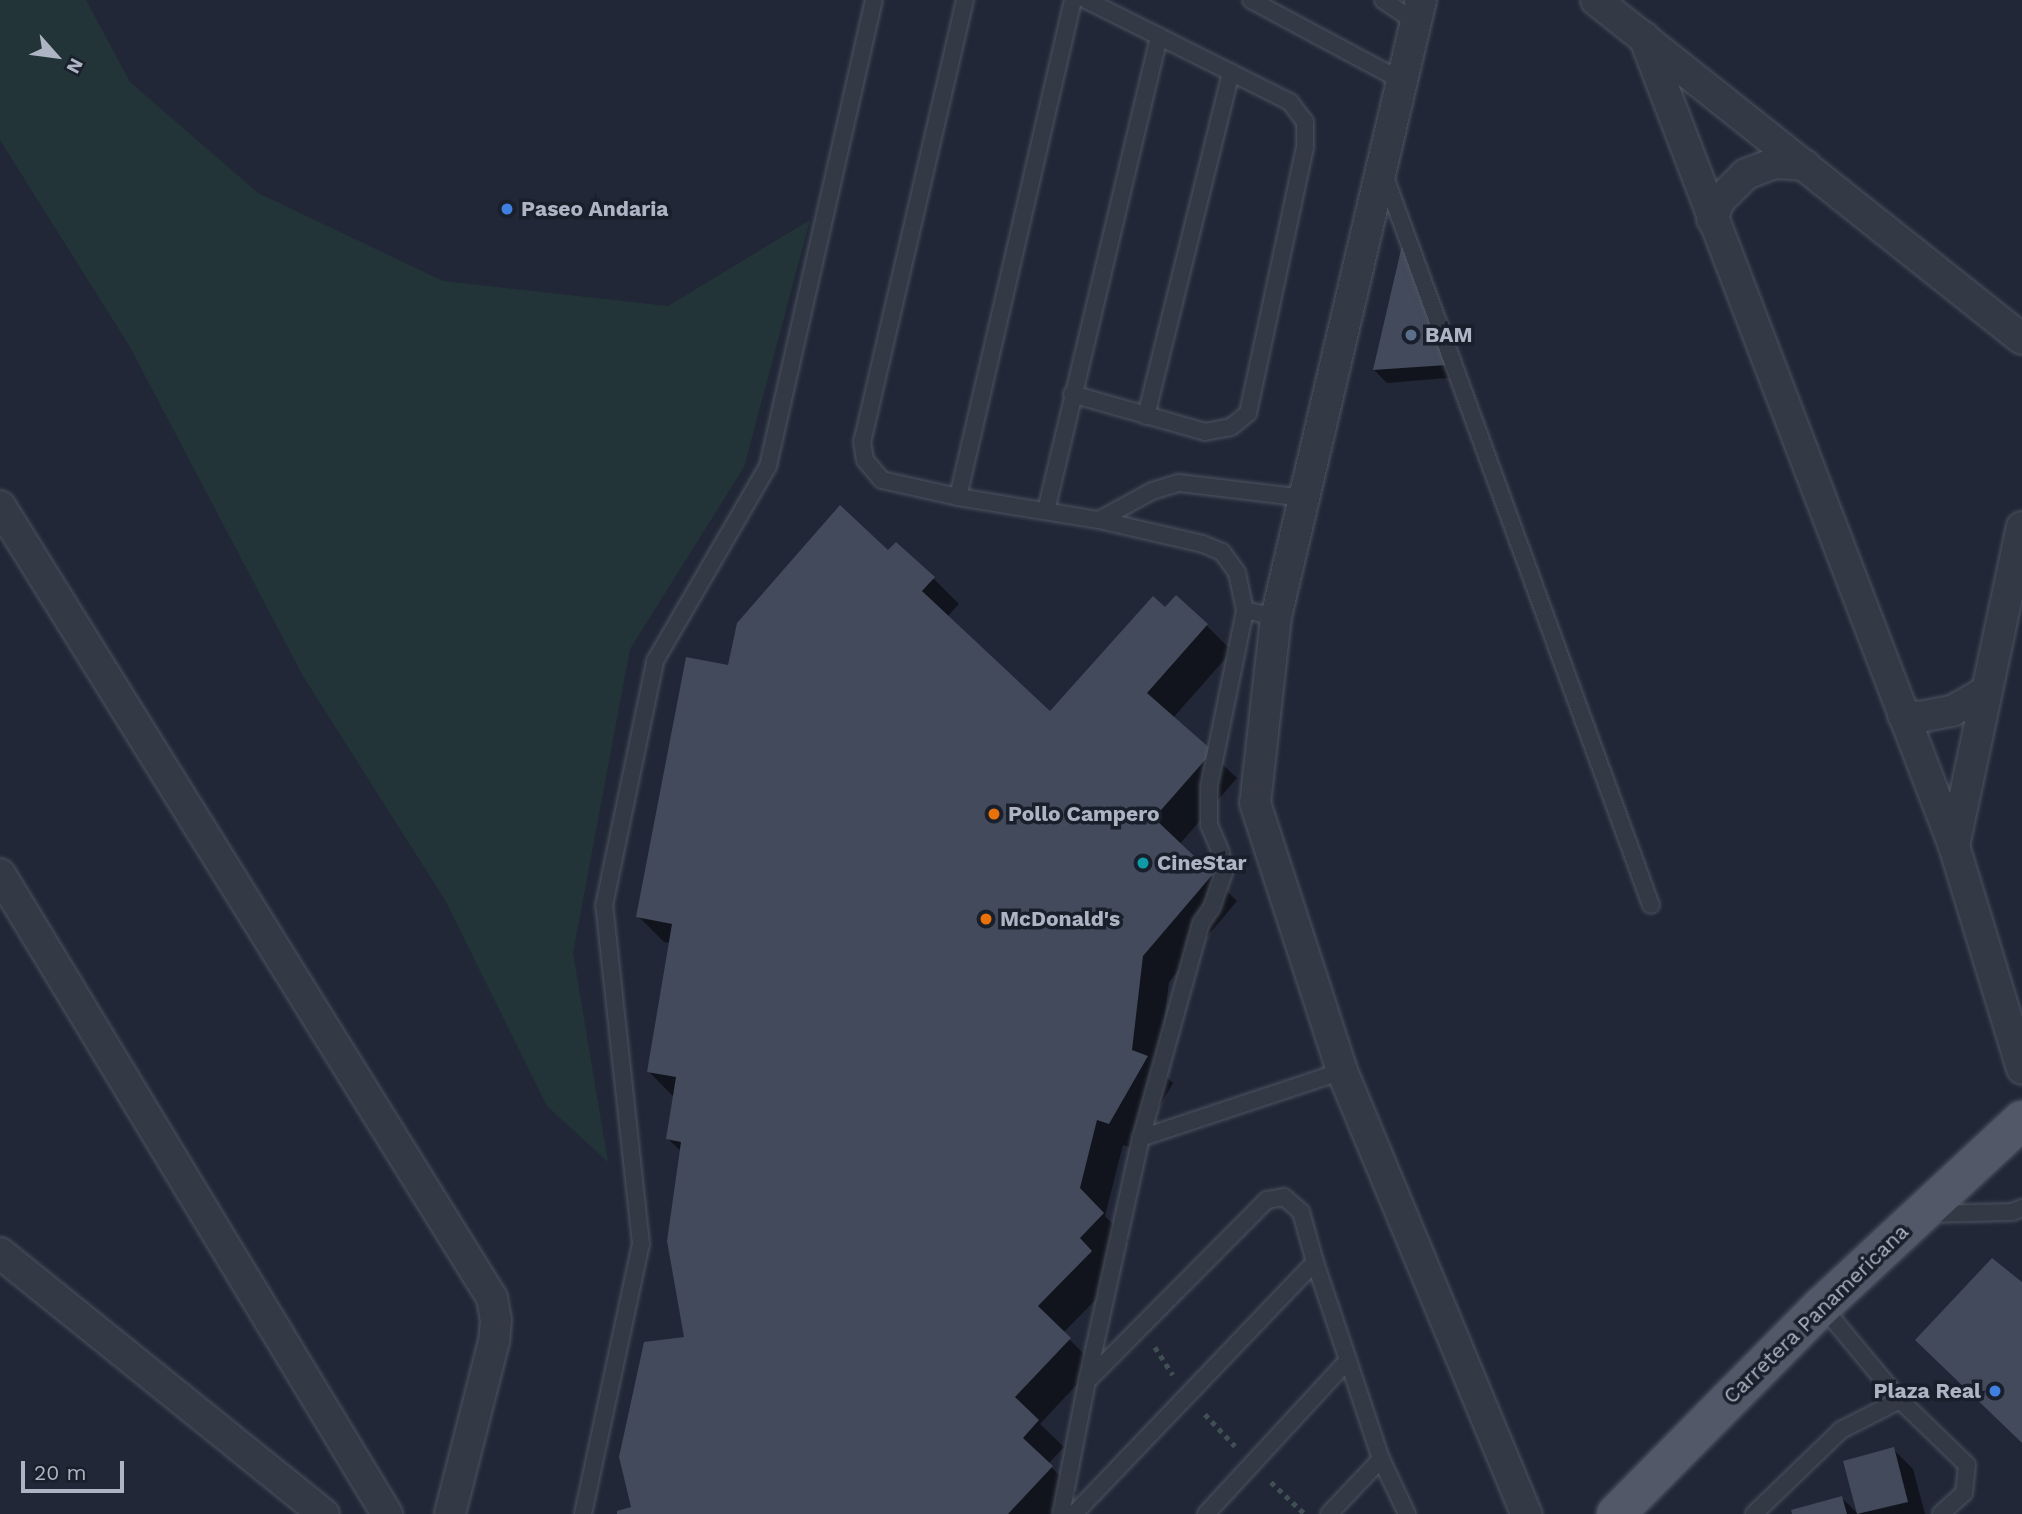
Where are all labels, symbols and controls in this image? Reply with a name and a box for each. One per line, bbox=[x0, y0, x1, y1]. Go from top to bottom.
north arrow bbox=[21, 21, 91, 91]
text: N bbox=[62, 54, 88, 78]
place label: Paseo Andaria bbox=[521, 196, 669, 222]
marker: Paseo Andaria bbox=[499, 201, 515, 217]
place label: BAM bbox=[1425, 322, 1473, 348]
marker: BAM bbox=[1403, 327, 1419, 343]
place label: Pollo Campero bbox=[1008, 801, 1160, 827]
marker: Pollo Campero bbox=[986, 806, 1002, 822]
place label: CineStar bbox=[1157, 850, 1247, 876]
marker: CineStar bbox=[1135, 855, 1151, 871]
place label: McDonald's bbox=[1000, 906, 1120, 932]
marker: McDonald's bbox=[978, 911, 994, 927]
street label: Carretera Panamericana bbox=[1718, 1219, 1914, 1409]
place label: Plaza Real bbox=[1873, 1378, 1981, 1404]
marker: Plaza Real bbox=[1987, 1383, 2003, 1399]
scale bar bbox=[24, 1448, 128, 1492]
text: 20 m bbox=[34, 1460, 86, 1485]

